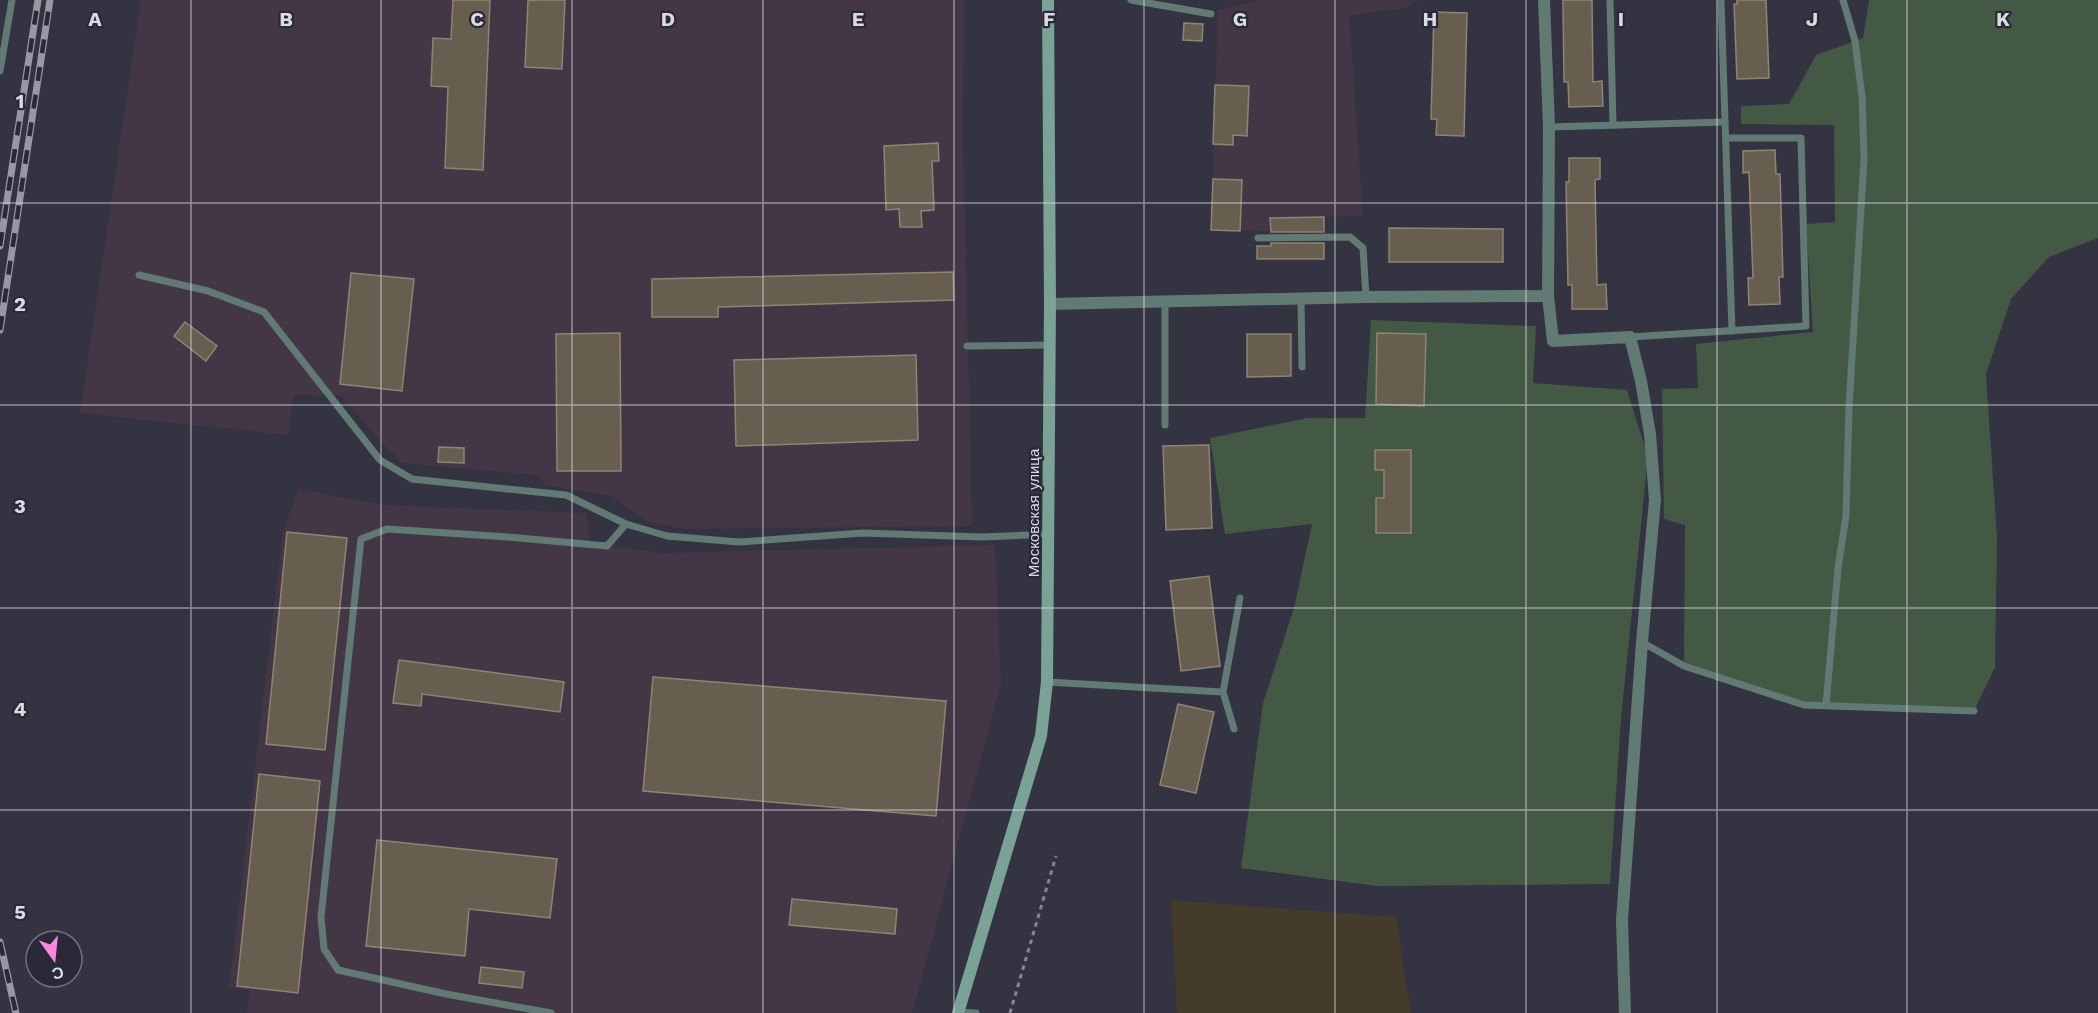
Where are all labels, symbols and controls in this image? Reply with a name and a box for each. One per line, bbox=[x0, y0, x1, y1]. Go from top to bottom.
text: A bbox=[88, 7, 102, 31]
text: B bbox=[279, 7, 293, 31]
text: C bbox=[470, 7, 484, 31]
text: D bbox=[661, 7, 675, 31]
text: E bbox=[852, 7, 864, 31]
text: F bbox=[1043, 7, 1055, 31]
text: G bbox=[1233, 7, 1247, 31]
text: H bbox=[1423, 7, 1437, 31]
text: I bbox=[1618, 7, 1624, 31]
text: J bbox=[1806, 7, 1818, 31]
text: K bbox=[1996, 7, 2010, 31]
text: 1 bbox=[16, 89, 24, 113]
text: 2 bbox=[14, 292, 26, 316]
street label: Московская улица bbox=[1025, 448, 1043, 577]
text: 3 bbox=[14, 494, 26, 518]
text: 4 bbox=[14, 697, 27, 721]
text: 5 bbox=[14, 900, 26, 924]
north arrow bbox=[24, 929, 84, 989]
text: С bbox=[49, 962, 66, 984]

